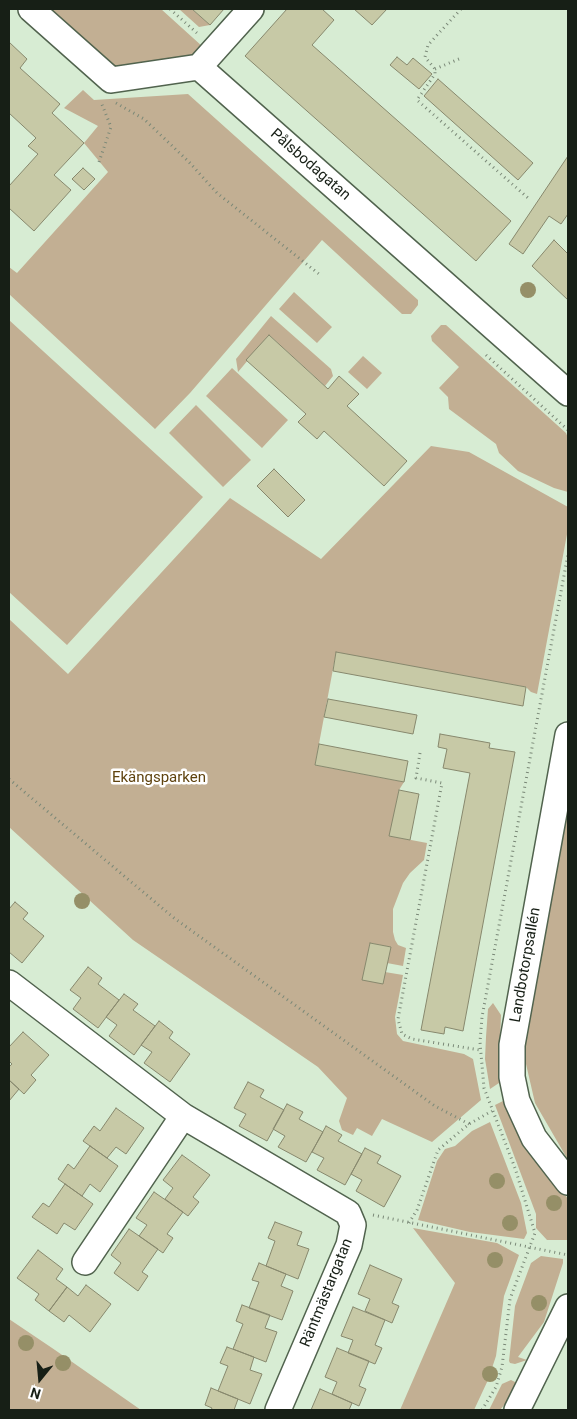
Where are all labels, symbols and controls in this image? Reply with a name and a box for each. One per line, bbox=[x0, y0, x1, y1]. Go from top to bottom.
street label: Pålsbodagatan bbox=[266, 125, 354, 205]
park label: Ekängsparken bbox=[112, 769, 206, 787]
street label: Landbotorpsallén bbox=[507, 906, 545, 1024]
street label: Räntmästargatan bbox=[297, 1236, 357, 1350]
north arrow bbox=[15, 1354, 65, 1404]
text: N bbox=[29, 1384, 43, 1402]

